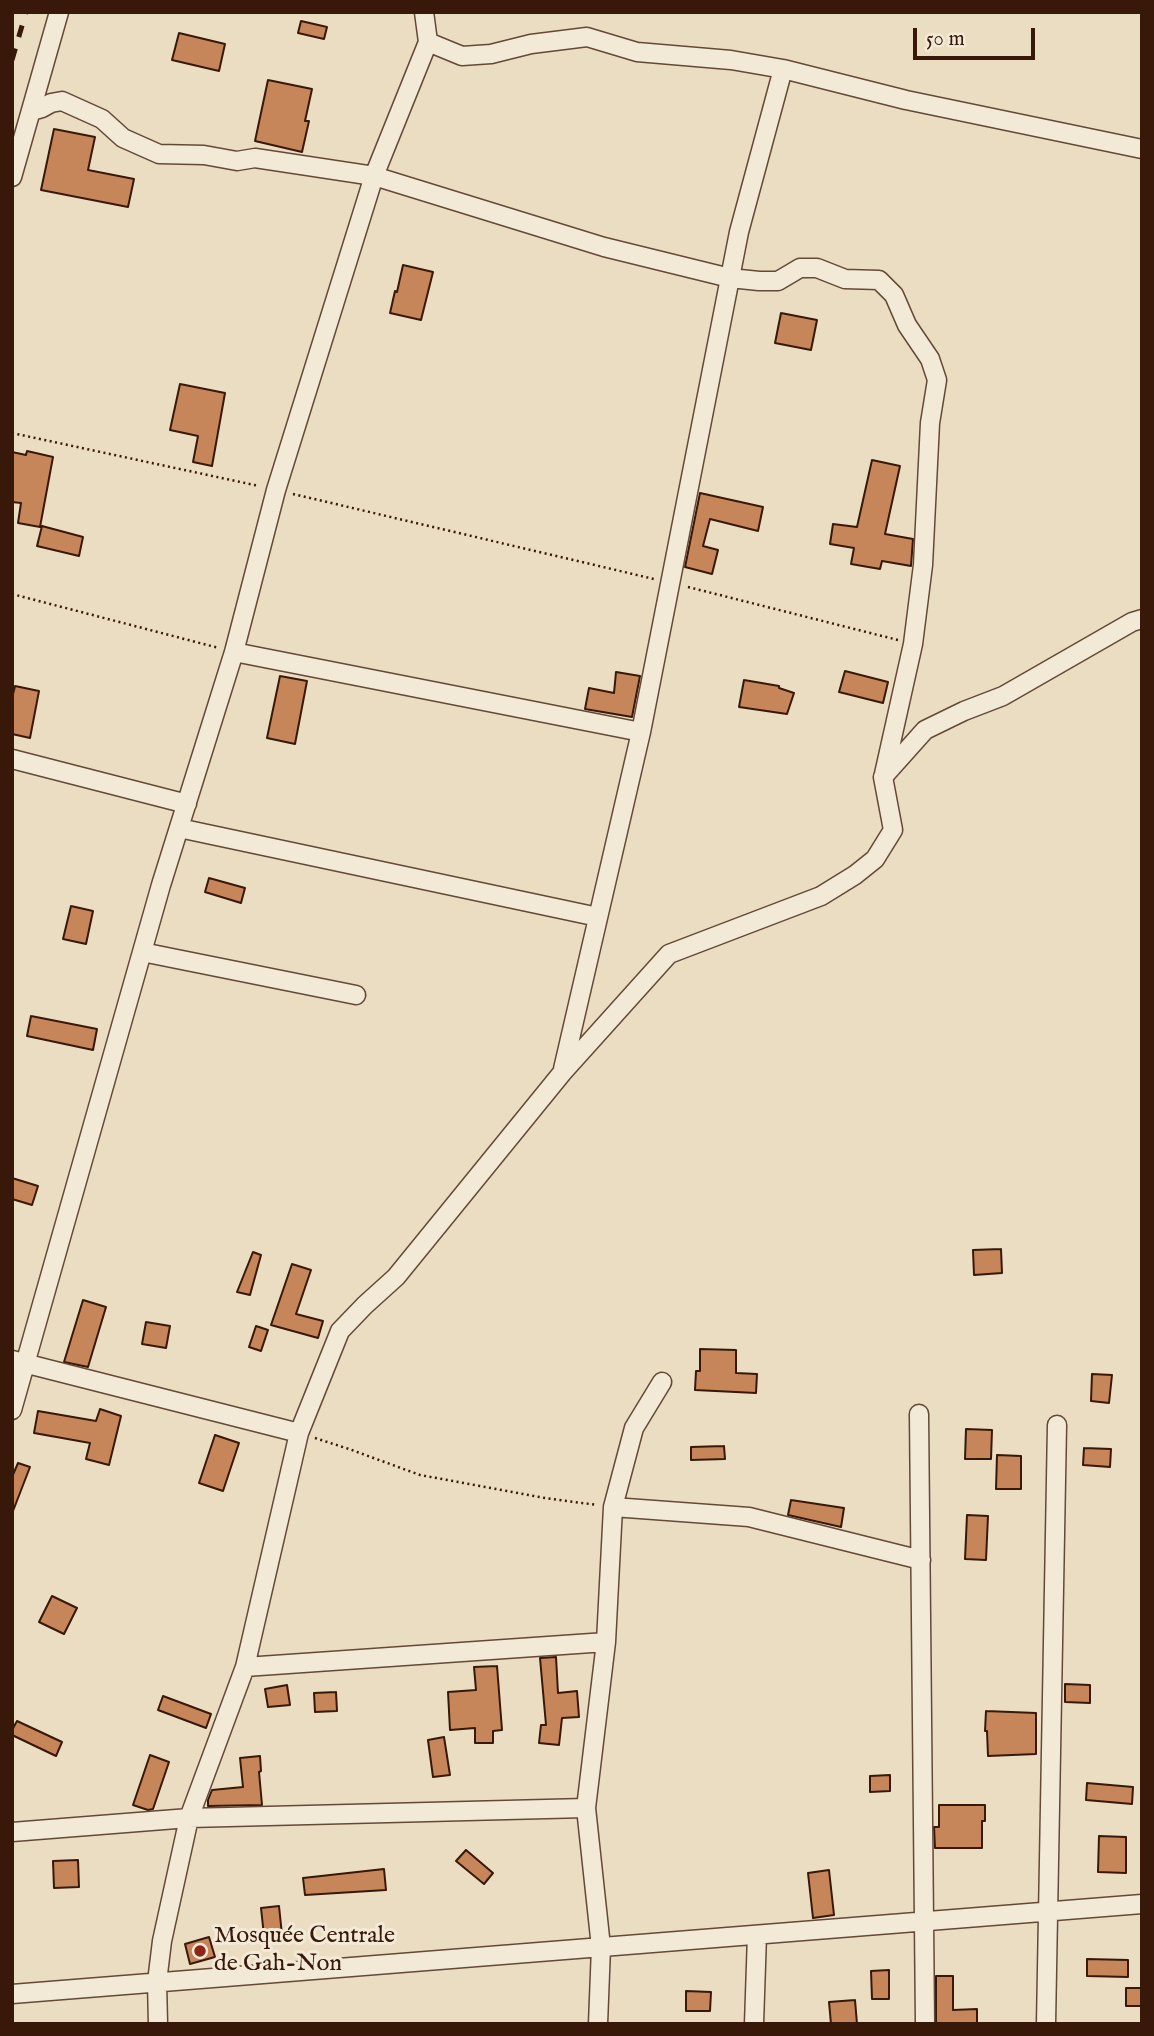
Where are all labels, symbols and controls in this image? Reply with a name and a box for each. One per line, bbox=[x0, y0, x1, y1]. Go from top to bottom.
scale bar bbox=[916, 14, 1038, 58]
text: 50 m bbox=[926, 26, 965, 53]
place label: Mosquée Centrale de Gah-Non bbox=[214, 1923, 395, 1979]
marker: Mosquée Centrale de Gah-Non bbox=[192, 1943, 208, 1959]

